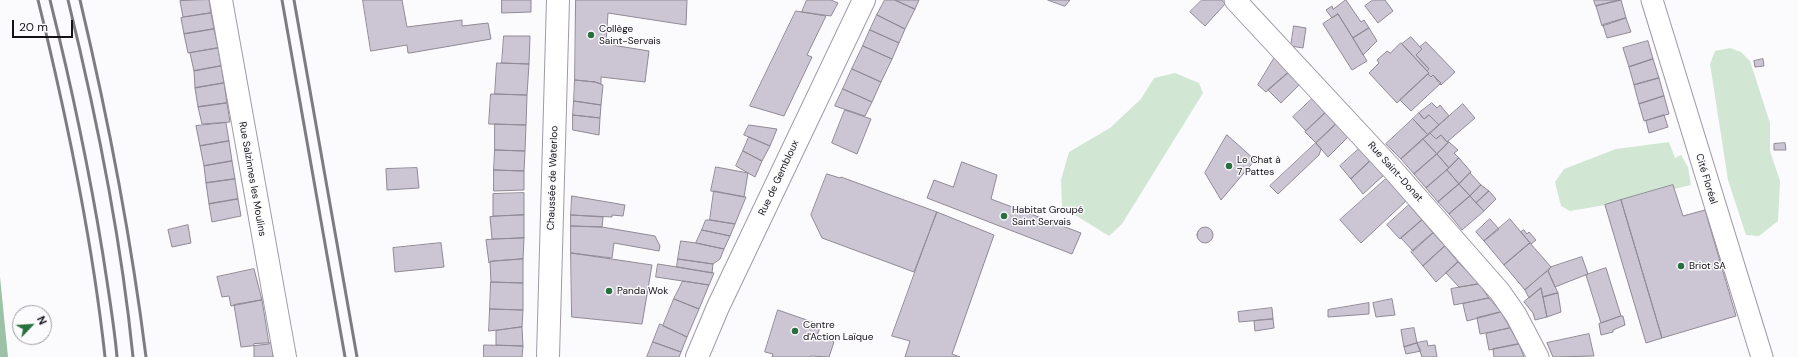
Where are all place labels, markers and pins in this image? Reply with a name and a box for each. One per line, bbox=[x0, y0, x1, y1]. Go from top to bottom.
place label: Collège Saint-Servais bbox=[599, 23, 661, 46]
marker: Collège Saint-Servais bbox=[586, 30, 596, 40]
place label: Le Chat à 7 Pattes bbox=[1237, 154, 1281, 178]
marker: Le Chat à 7 Pattes bbox=[1224, 161, 1234, 171]
place label: Habitat Groupé Saint Servais bbox=[1012, 204, 1083, 228]
marker: Habitat Groupé Saint Servais bbox=[999, 211, 1009, 221]
place label: Briot SA bbox=[1689, 260, 1726, 272]
marker: Briot SA bbox=[1676, 261, 1686, 271]
place label: Panda Wok bbox=[617, 285, 668, 297]
marker: Panda Wok bbox=[604, 286, 614, 296]
place label: Centre d'Action Laïque bbox=[803, 319, 873, 342]
marker: Centre d'Action Laïque bbox=[790, 326, 800, 336]

